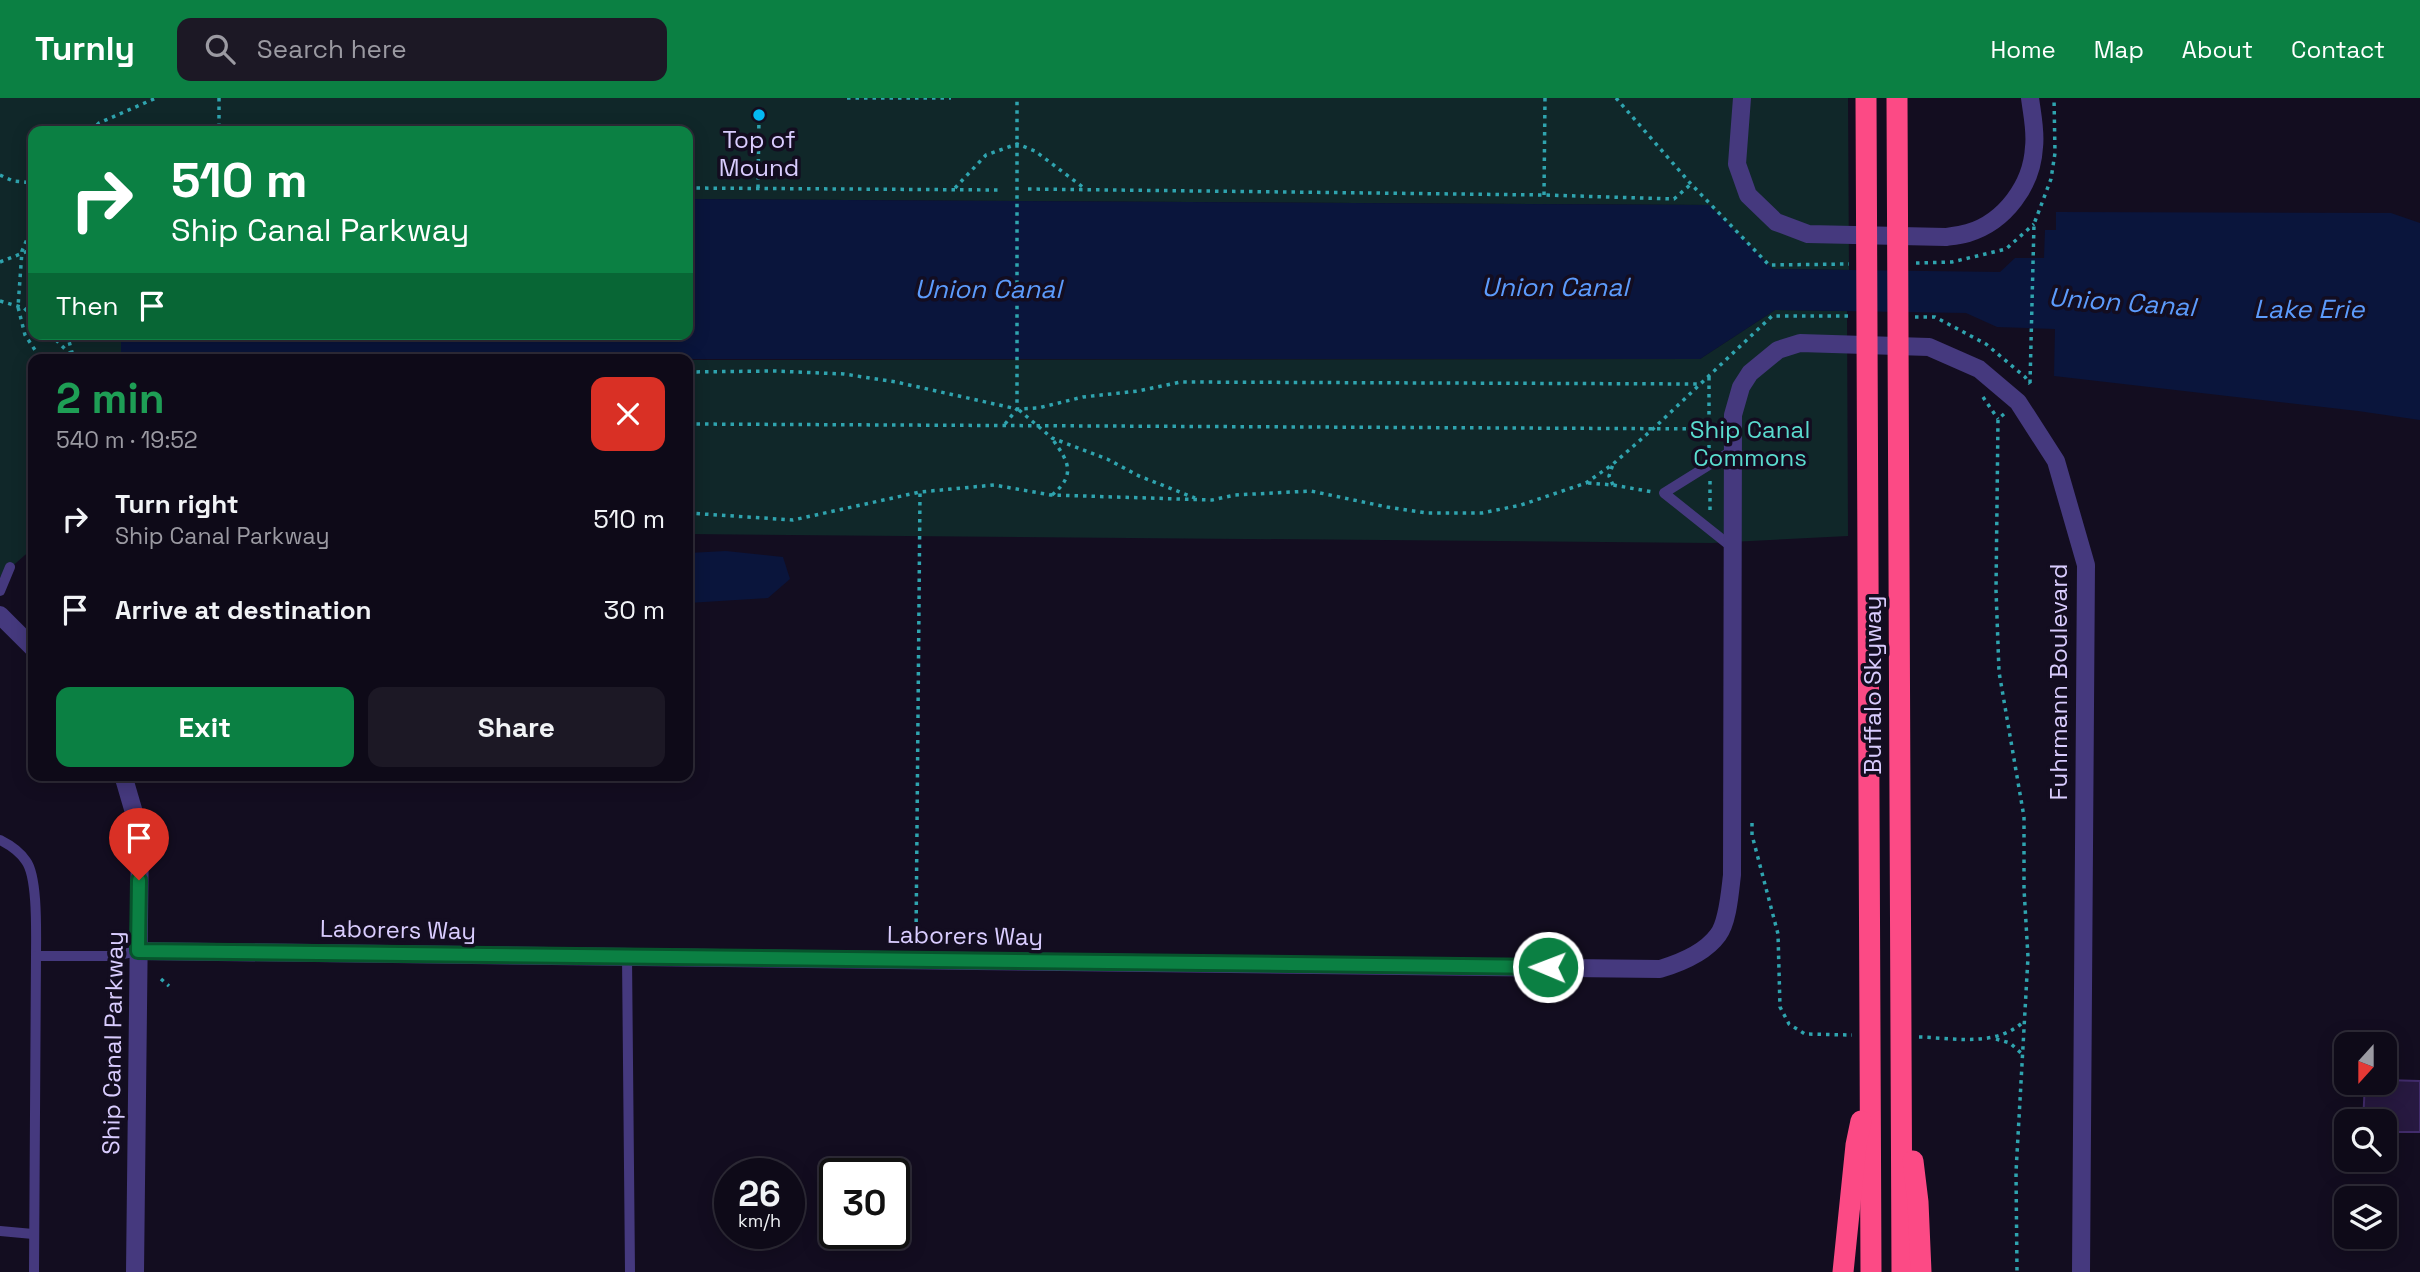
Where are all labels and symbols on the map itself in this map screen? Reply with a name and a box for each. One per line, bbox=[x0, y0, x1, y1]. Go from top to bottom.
marker: Top of Mound bbox=[751, 107, 767, 123]
place label: Top of Mound bbox=[719, 124, 799, 183]
water label: Union Canal bbox=[1481, 270, 1631, 304]
water label: Union Canal bbox=[914, 272, 1064, 306]
water label: Union Canal bbox=[2047, 280, 2199, 324]
water label: Lake Erie bbox=[2254, 292, 2366, 326]
park label: Ship Canal Commons bbox=[1690, 414, 1810, 473]
street label: Fuhrmann Boulevard bbox=[2043, 564, 2074, 800]
street label: Buffalo Skyway bbox=[1857, 596, 1888, 774]
pin bbox=[109, 808, 169, 880]
street label: Laborers Way bbox=[320, 913, 476, 946]
street label: Laborers Way bbox=[887, 919, 1043, 952]
position arrow bbox=[1511, 930, 1585, 1004]
street label: Ship Canal Parkway bbox=[95, 931, 130, 1155]
north arrow bbox=[2334, 1032, 2398, 1096]
speed limit sign: 30 bbox=[819, 1158, 910, 1249]

